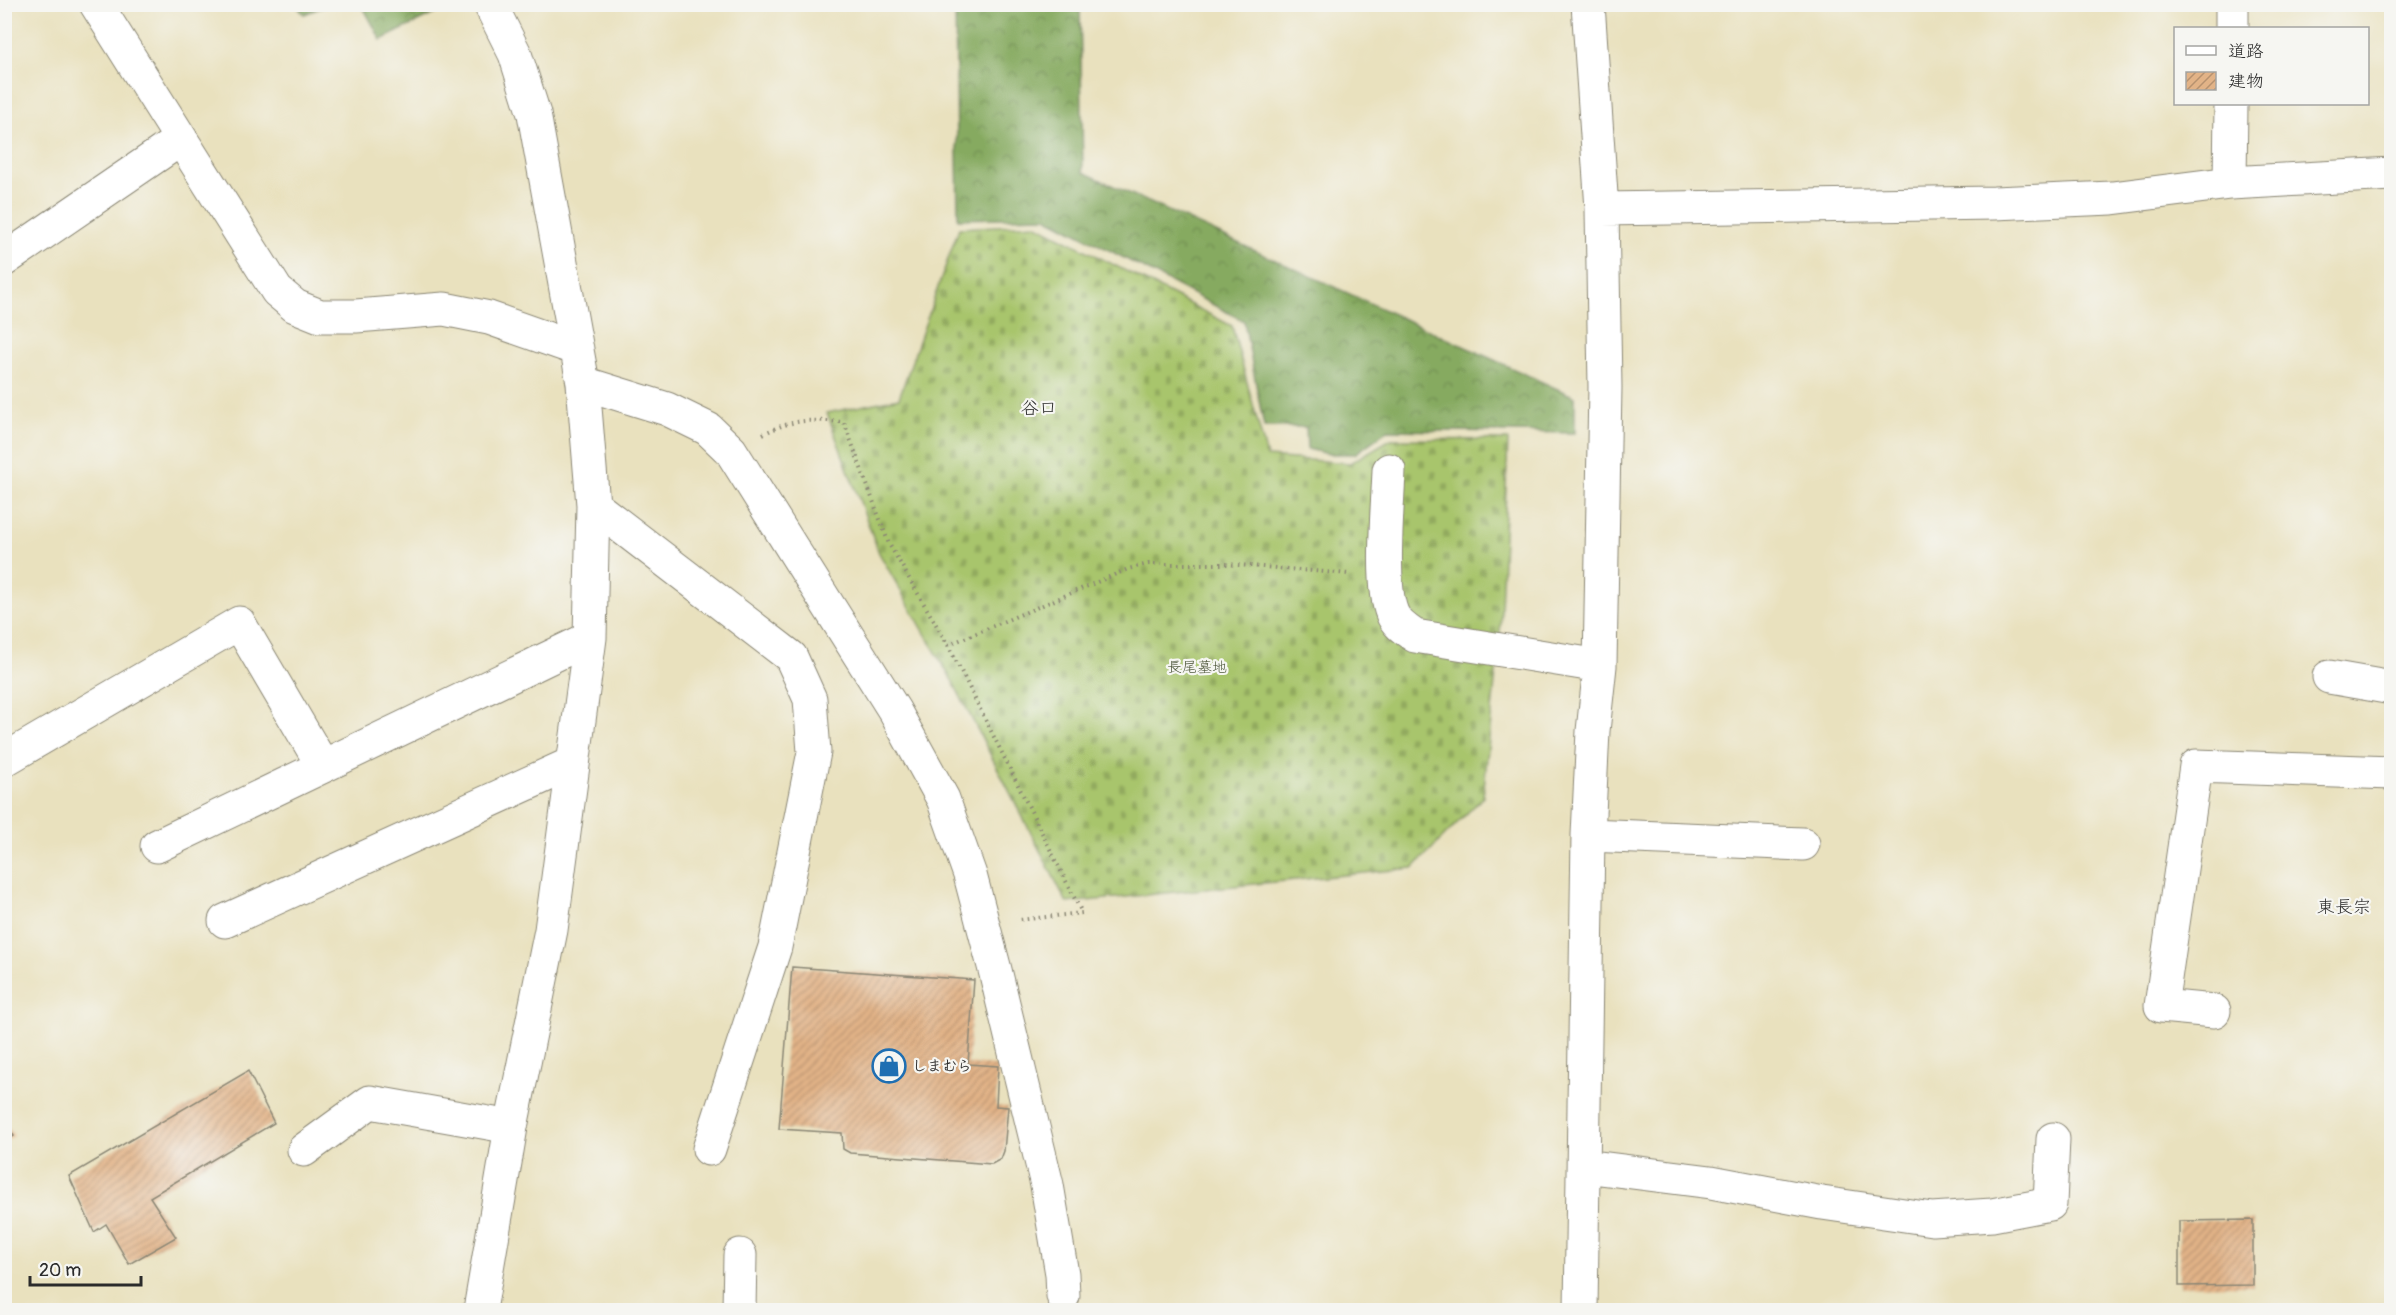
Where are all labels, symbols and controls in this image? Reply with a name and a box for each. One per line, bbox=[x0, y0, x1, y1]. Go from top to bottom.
legend bbox=[2174, 27, 2369, 105]
text: 道路 bbox=[2228, 40, 2264, 63]
text: 建物 bbox=[2228, 70, 2264, 93]
district label: 谷口 bbox=[1021, 397, 1057, 420]
park label: 長尾墓地 bbox=[1167, 658, 1227, 677]
district label: 東長宗 bbox=[2317, 896, 2371, 919]
shop icon: しまむら bbox=[871, 1048, 907, 1084]
place label: しまむら bbox=[912, 1057, 972, 1076]
scale bar bbox=[30, 1249, 141, 1287]
text: 20 m bbox=[39, 1259, 81, 1282]

